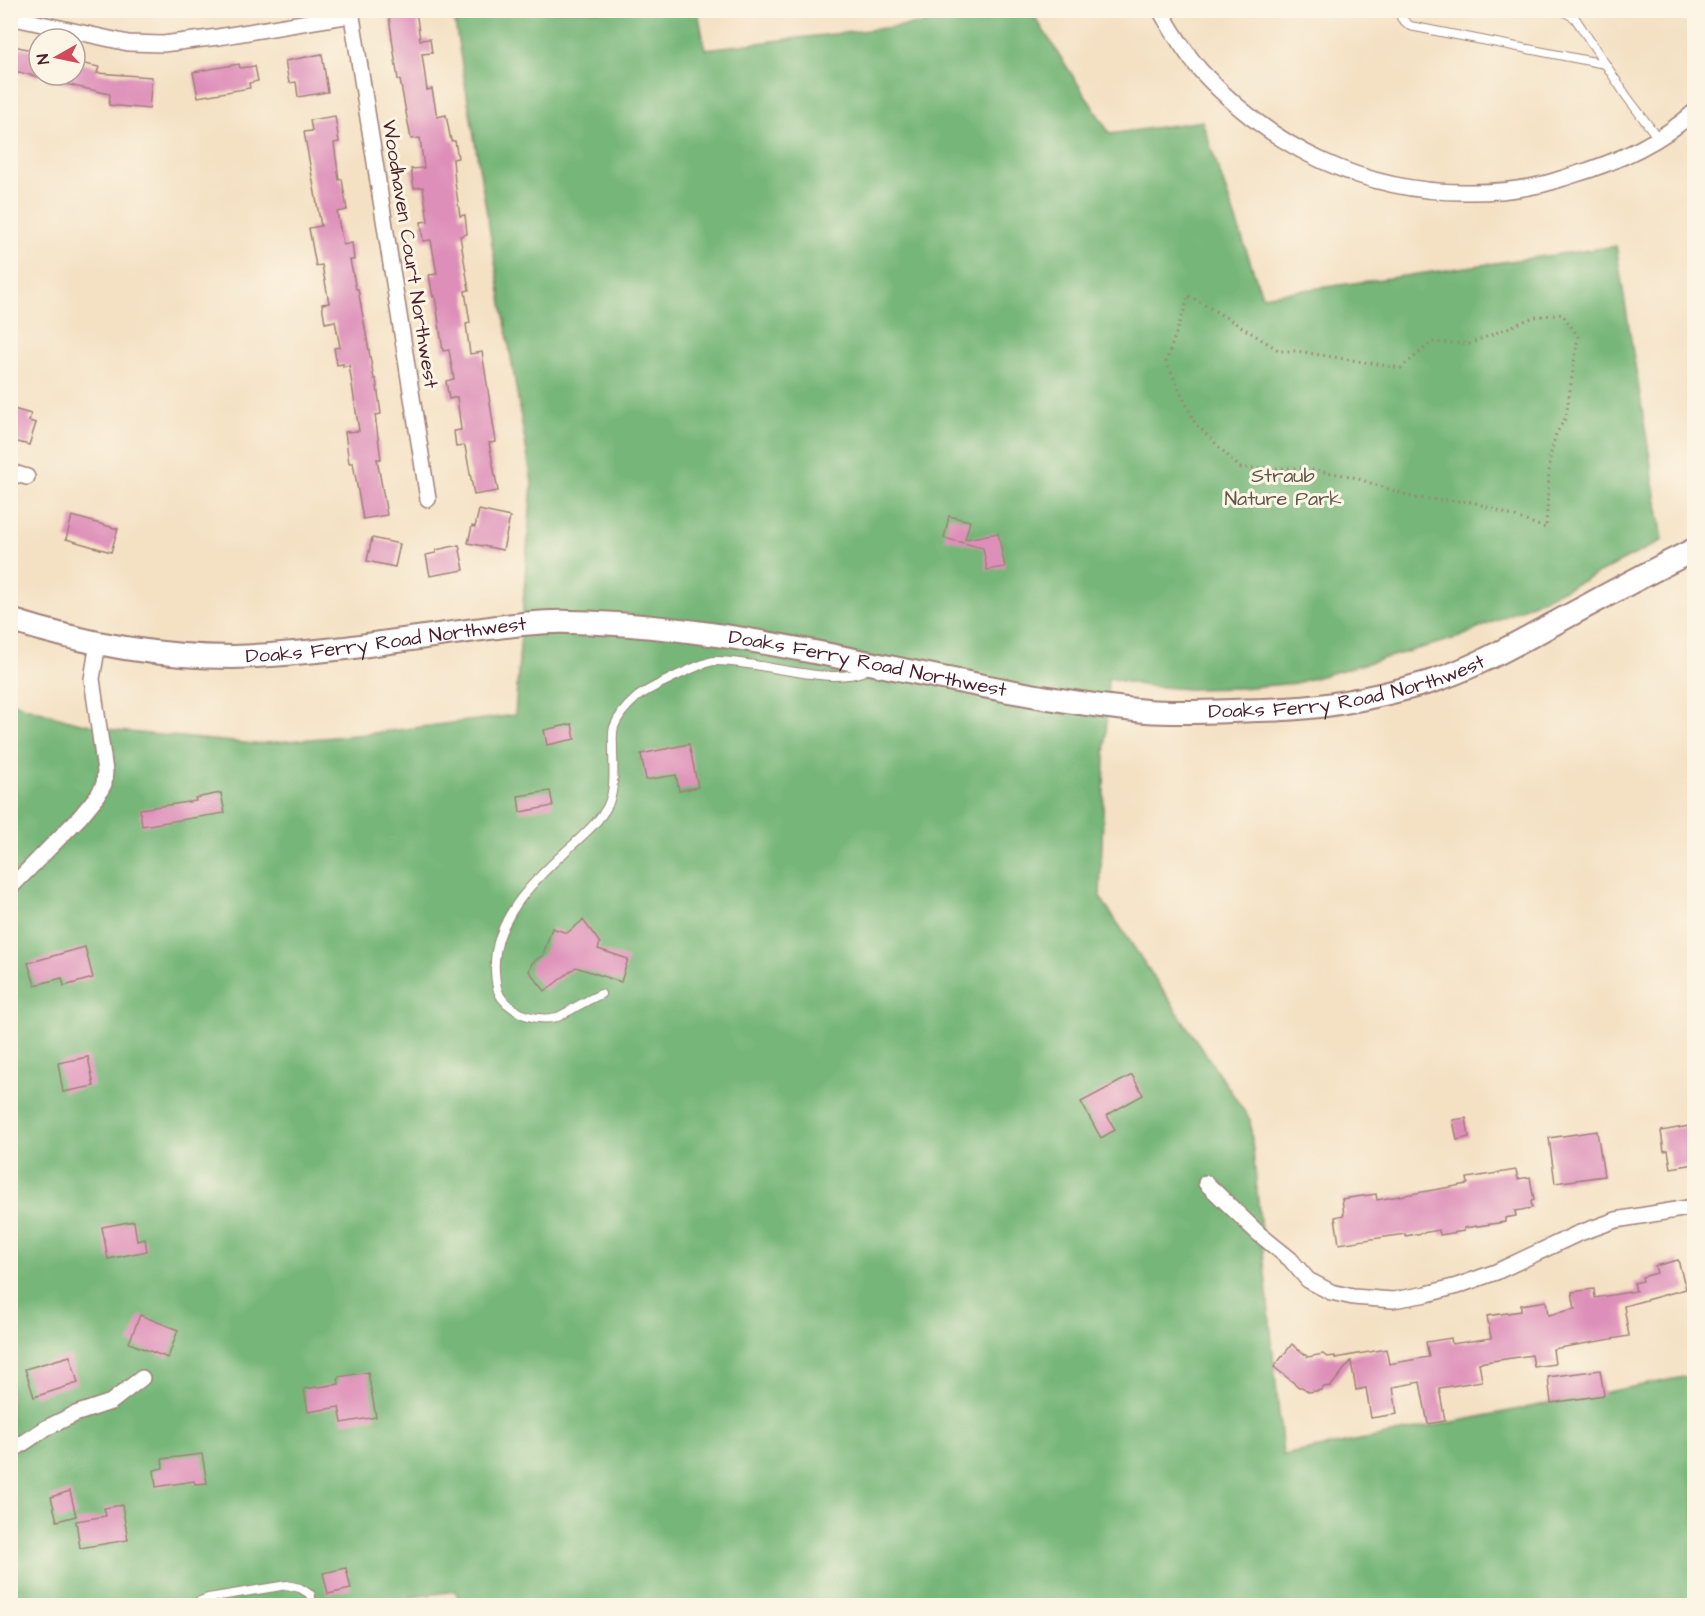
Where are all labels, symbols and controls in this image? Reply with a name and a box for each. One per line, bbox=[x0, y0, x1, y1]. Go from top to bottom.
north arrow bbox=[27, 27, 87, 87]
text: N bbox=[32, 53, 55, 66]
street label: Woodhaven Court Northwest bbox=[375, 118, 445, 390]
park label: Straub Nature Park bbox=[1224, 462, 1342, 513]
street label: Doaks Ferry Road Northwest bbox=[245, 610, 528, 671]
street label: Doaks Ferry Road Northwest bbox=[727, 623, 1009, 704]
street label: Doaks Ferry Road Northwest bbox=[1208, 648, 1490, 726]

